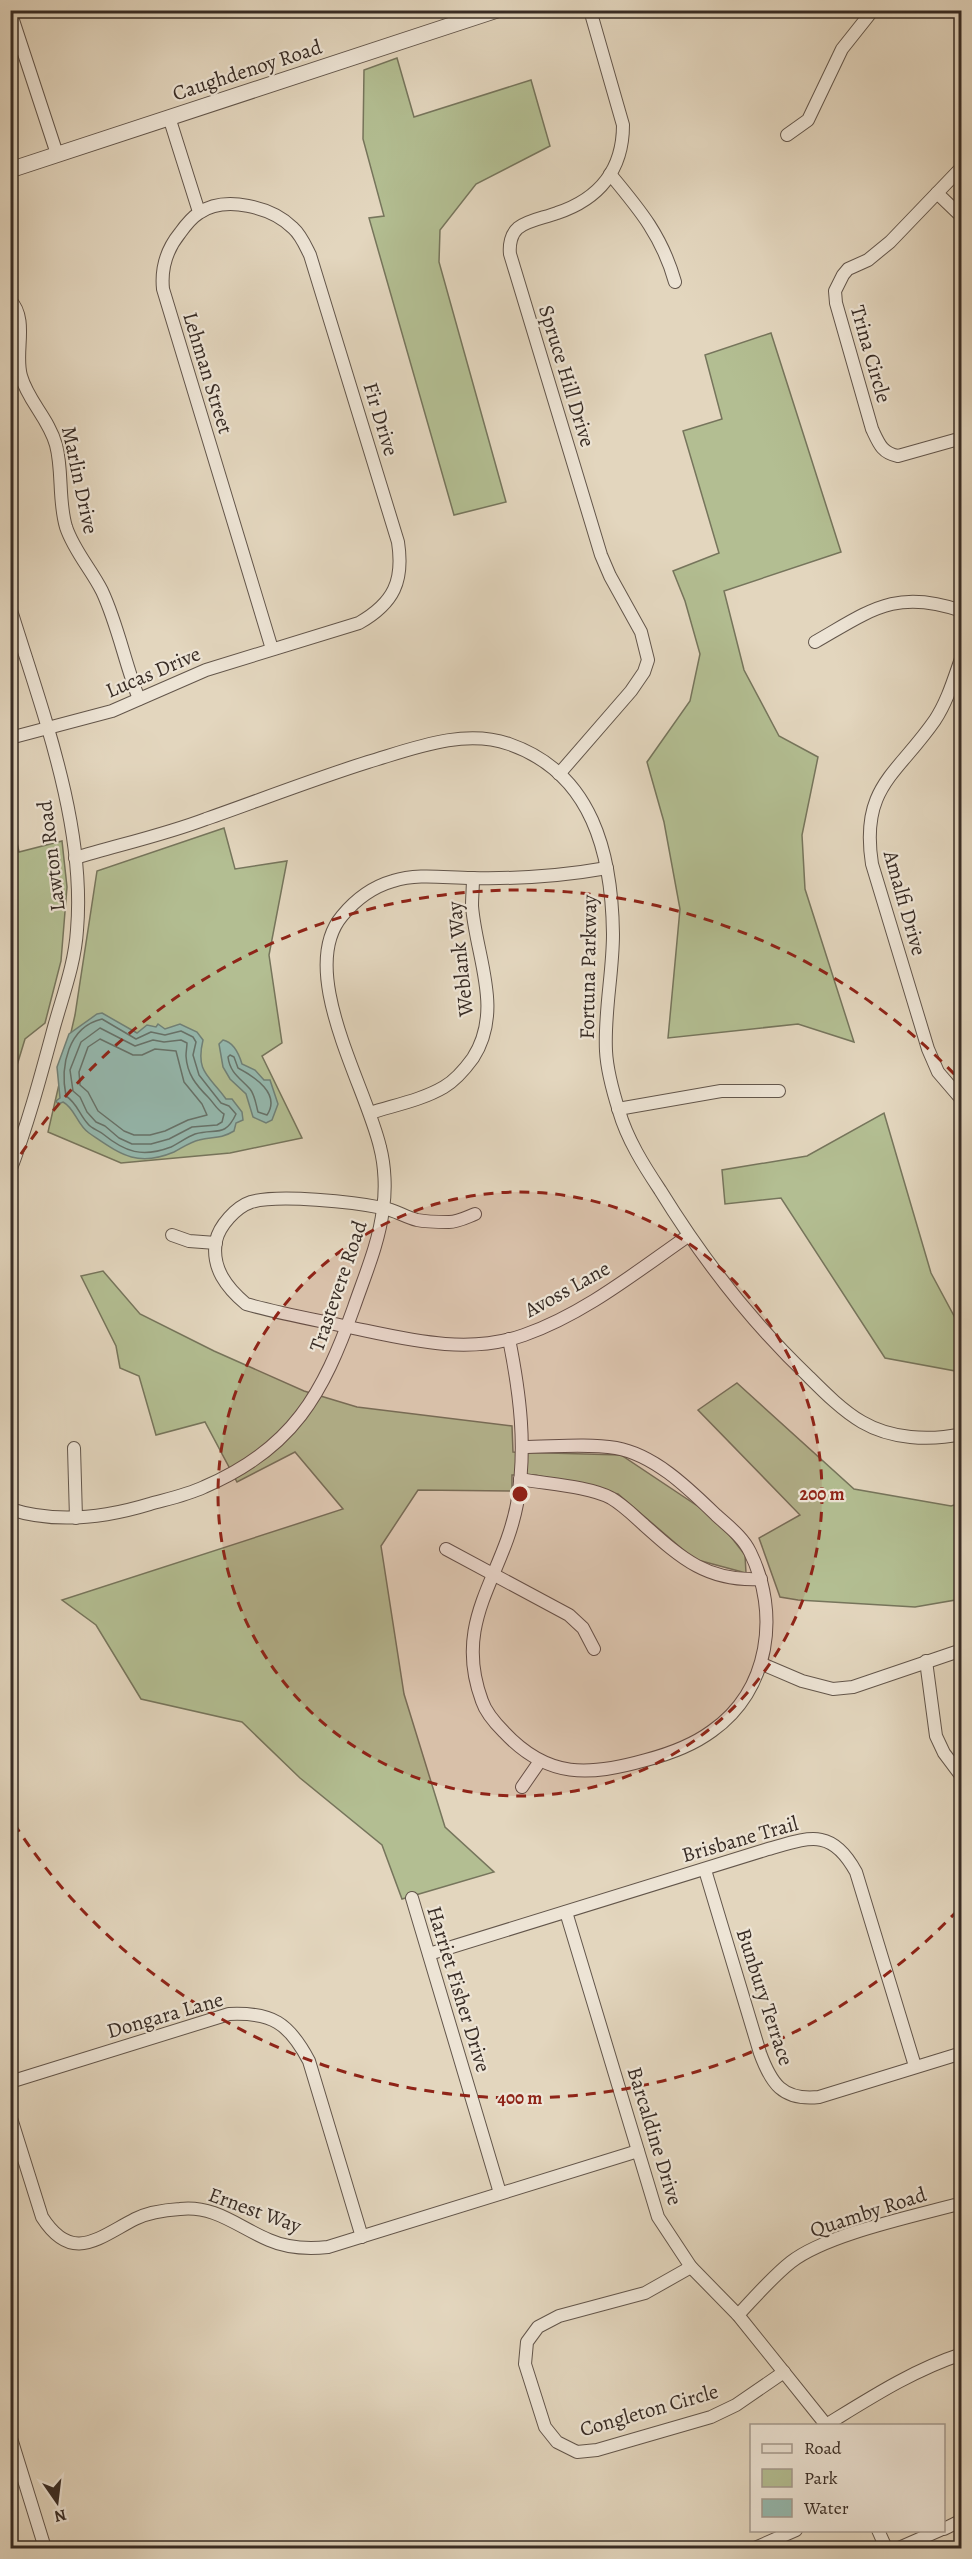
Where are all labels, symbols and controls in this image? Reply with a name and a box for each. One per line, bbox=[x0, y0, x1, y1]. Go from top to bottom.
street label: Caughdenoy Road bbox=[169, 32, 326, 107]
street label: Spruce Hill Drive bbox=[532, 302, 602, 450]
street label: Trina Circle bbox=[844, 302, 898, 406]
street label: Lehman Street bbox=[176, 309, 240, 437]
street label: Fir Drive bbox=[357, 379, 405, 459]
street label: Marlin Drive bbox=[55, 424, 105, 536]
street label: Lucas Drive bbox=[101, 640, 205, 704]
street label: Lawton Road bbox=[30, 798, 72, 913]
street label: Amalfi Drive bbox=[876, 846, 933, 959]
street label: Fortuna Parkway bbox=[573, 894, 603, 1040]
street label: Weblank Way bbox=[440, 899, 480, 1019]
street label: Trastevere Road bbox=[302, 1216, 374, 1355]
street label: Avoss Lane bbox=[518, 1254, 615, 1324]
text: 200 m bbox=[799, 1482, 845, 1506]
centre of rings bbox=[510, 1484, 530, 1504]
street label: Brisbane Trail bbox=[679, 1809, 801, 1869]
street label: Harriet Fisher Drive bbox=[420, 1902, 498, 2076]
street label: Bunbury Terrace bbox=[730, 1925, 800, 2069]
street label: Dongara Lane bbox=[104, 1985, 226, 2045]
street label: Barcaldine Drive bbox=[621, 2063, 689, 2209]
text: 400 m bbox=[498, 2086, 542, 2110]
street label: Ernest Way bbox=[205, 2180, 306, 2240]
street label: Quamby Road bbox=[806, 2180, 930, 2244]
street label: Congleton Circle bbox=[577, 2377, 721, 2443]
legend bbox=[750, 2424, 945, 2532]
text: Road bbox=[804, 2436, 842, 2460]
text: Park bbox=[804, 2466, 838, 2490]
north arrow bbox=[27, 2472, 87, 2532]
text: Water bbox=[803, 2496, 849, 2520]
text: N bbox=[52, 2504, 69, 2528]

